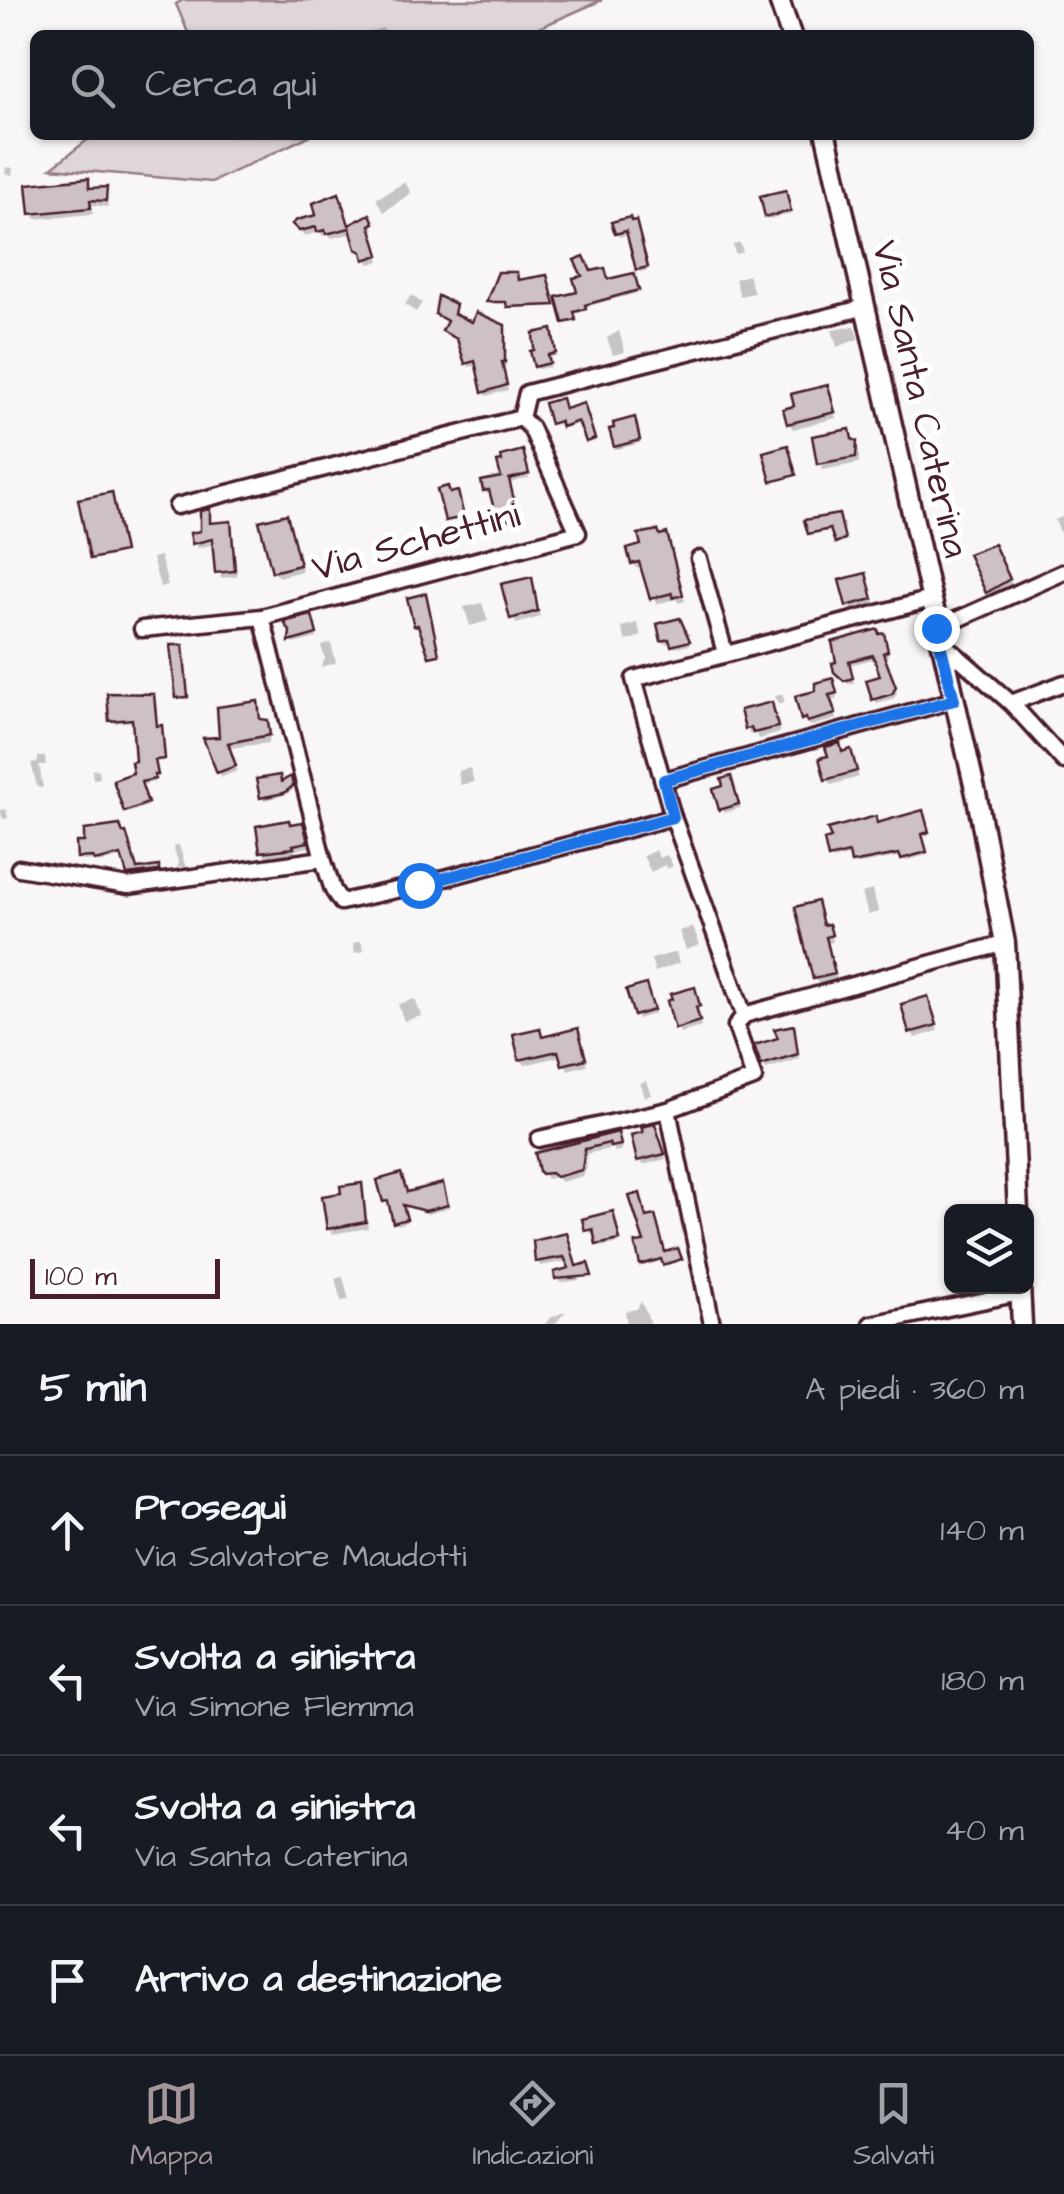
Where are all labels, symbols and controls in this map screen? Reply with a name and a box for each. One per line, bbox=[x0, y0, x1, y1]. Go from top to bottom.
search box bbox=[30, 30, 1034, 140]
icon: search bbox=[65, 58, 120, 113]
text: Cerca qui bbox=[145, 59, 317, 111]
street label: Via Santa Caterina bbox=[858, 235, 982, 563]
street label: Via Schettini bbox=[306, 489, 526, 595]
route end bbox=[914, 606, 960, 652]
route start bbox=[397, 863, 443, 909]
map controls bbox=[944, 1204, 1034, 1294]
button: layers bbox=[944, 1204, 1034, 1294]
scale bar bbox=[30, 1254, 220, 1298]
text: 100 m bbox=[45, 1257, 117, 1296]
text: 5 min bbox=[40, 1360, 147, 1418]
text: A piedi · 360 m bbox=[805, 1367, 1024, 1412]
text: Prosegui bbox=[135, 1482, 286, 1534]
icon: ahead bbox=[40, 1503, 95, 1558]
text: 140 m bbox=[940, 1508, 1024, 1553]
text: Via Salvatore Maudotti bbox=[135, 1534, 467, 1579]
text: Svolta a sinistra bbox=[135, 1632, 415, 1684]
icon: left bbox=[40, 1653, 95, 1708]
text: 180 m bbox=[941, 1658, 1024, 1703]
text: Via Simone Flemma bbox=[135, 1684, 414, 1729]
text: Svolta a sinistra bbox=[135, 1782, 415, 1834]
icon: left bbox=[40, 1803, 95, 1858]
text: 40 m bbox=[944, 1808, 1024, 1853]
text: Via Santa Caterina bbox=[135, 1834, 408, 1879]
icon: arrive bbox=[40, 1953, 95, 2008]
text: Arrivo a destinazione bbox=[135, 1954, 502, 2006]
tab: Mappa bbox=[130, 2076, 213, 2175]
tab: Indicazioni bbox=[472, 2076, 593, 2175]
tab: Salvati bbox=[853, 2076, 934, 2175]

